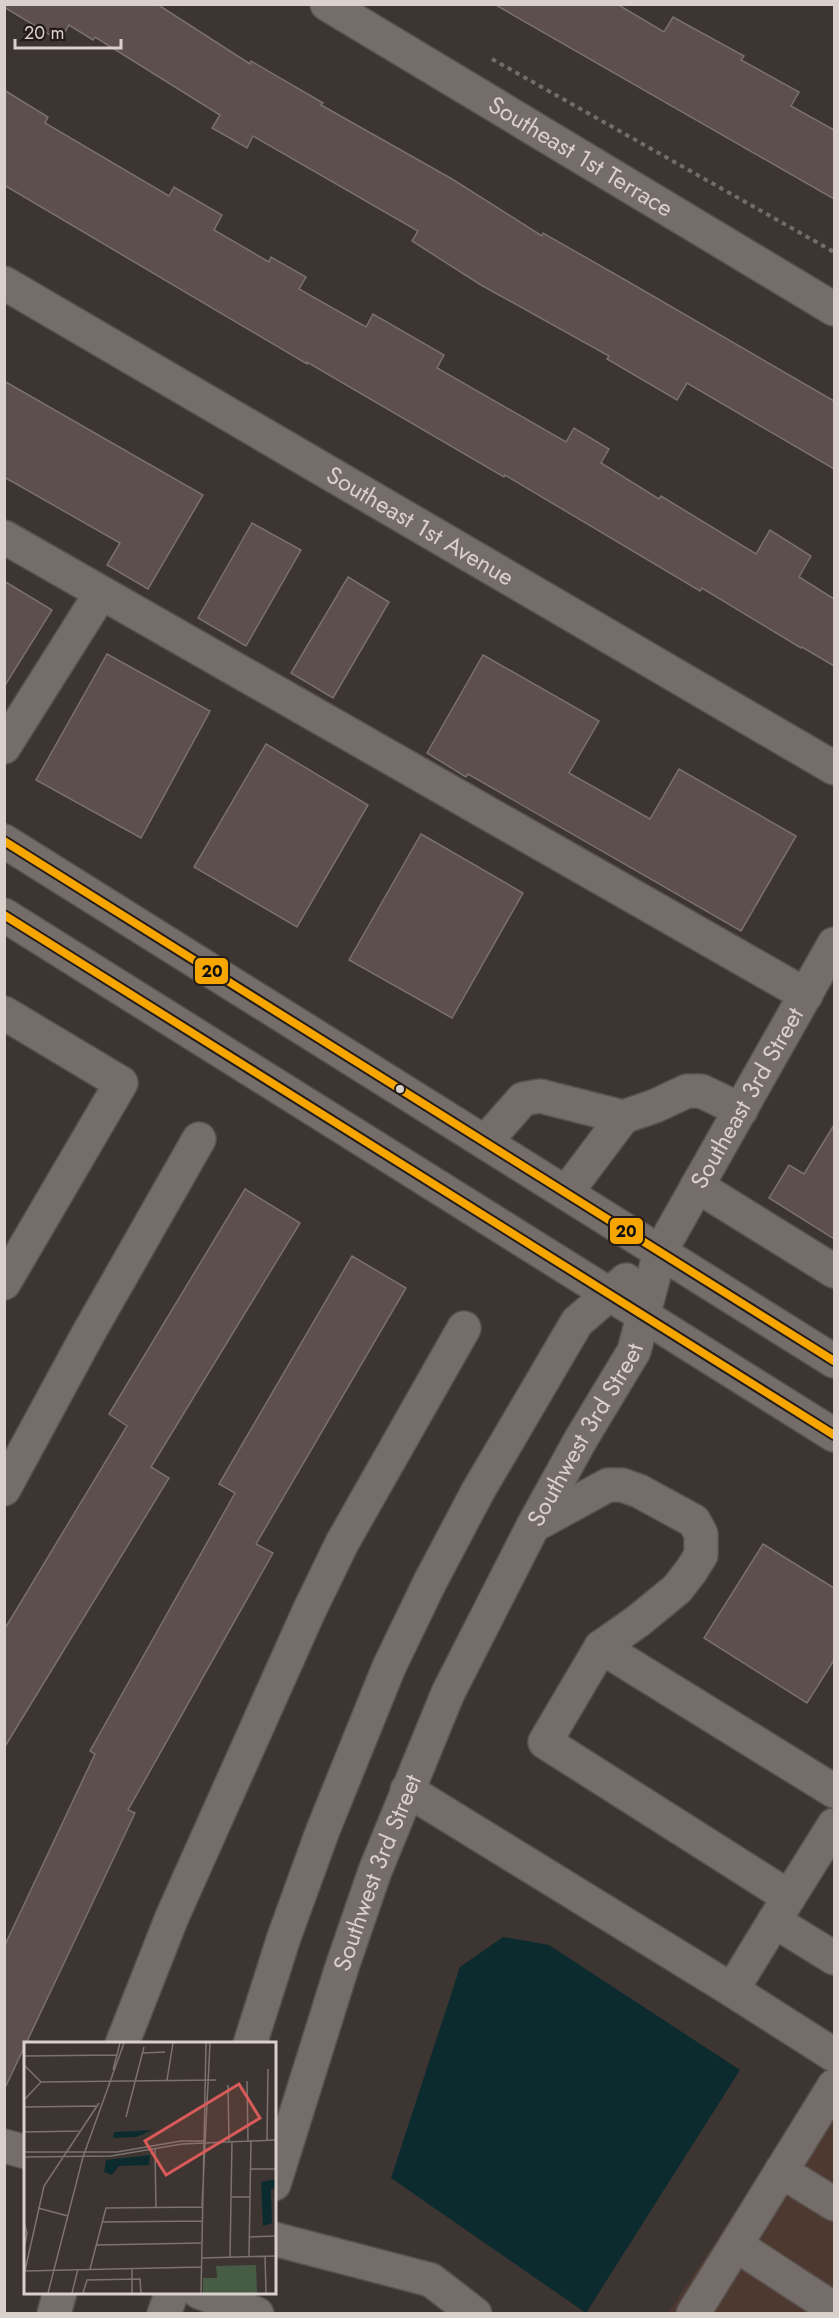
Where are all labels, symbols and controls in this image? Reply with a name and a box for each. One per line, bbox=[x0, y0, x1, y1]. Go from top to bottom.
scale bar bbox=[15, 12, 122, 50]
text: 20 m bbox=[24, 20, 64, 46]
street label: Southeast 1st Terrace bbox=[482, 87, 680, 225]
street label: Southeast 1st Avenue bbox=[320, 457, 521, 594]
line badge: 20 bbox=[194, 957, 229, 985]
text: 20 bbox=[201, 960, 223, 983]
street label: Southeast 3rd Street bbox=[681, 1000, 812, 1195]
unlabelled marker bbox=[394, 1083, 406, 1095]
line badge: 20 bbox=[609, 1217, 644, 1245]
text: 20 bbox=[615, 1220, 637, 1243]
street label: Southwest 3rd Street bbox=[518, 1339, 652, 1533]
street label: Southwest 3rd Street bbox=[324, 1769, 430, 1976]
inset map bbox=[24, 2042, 276, 2294]

